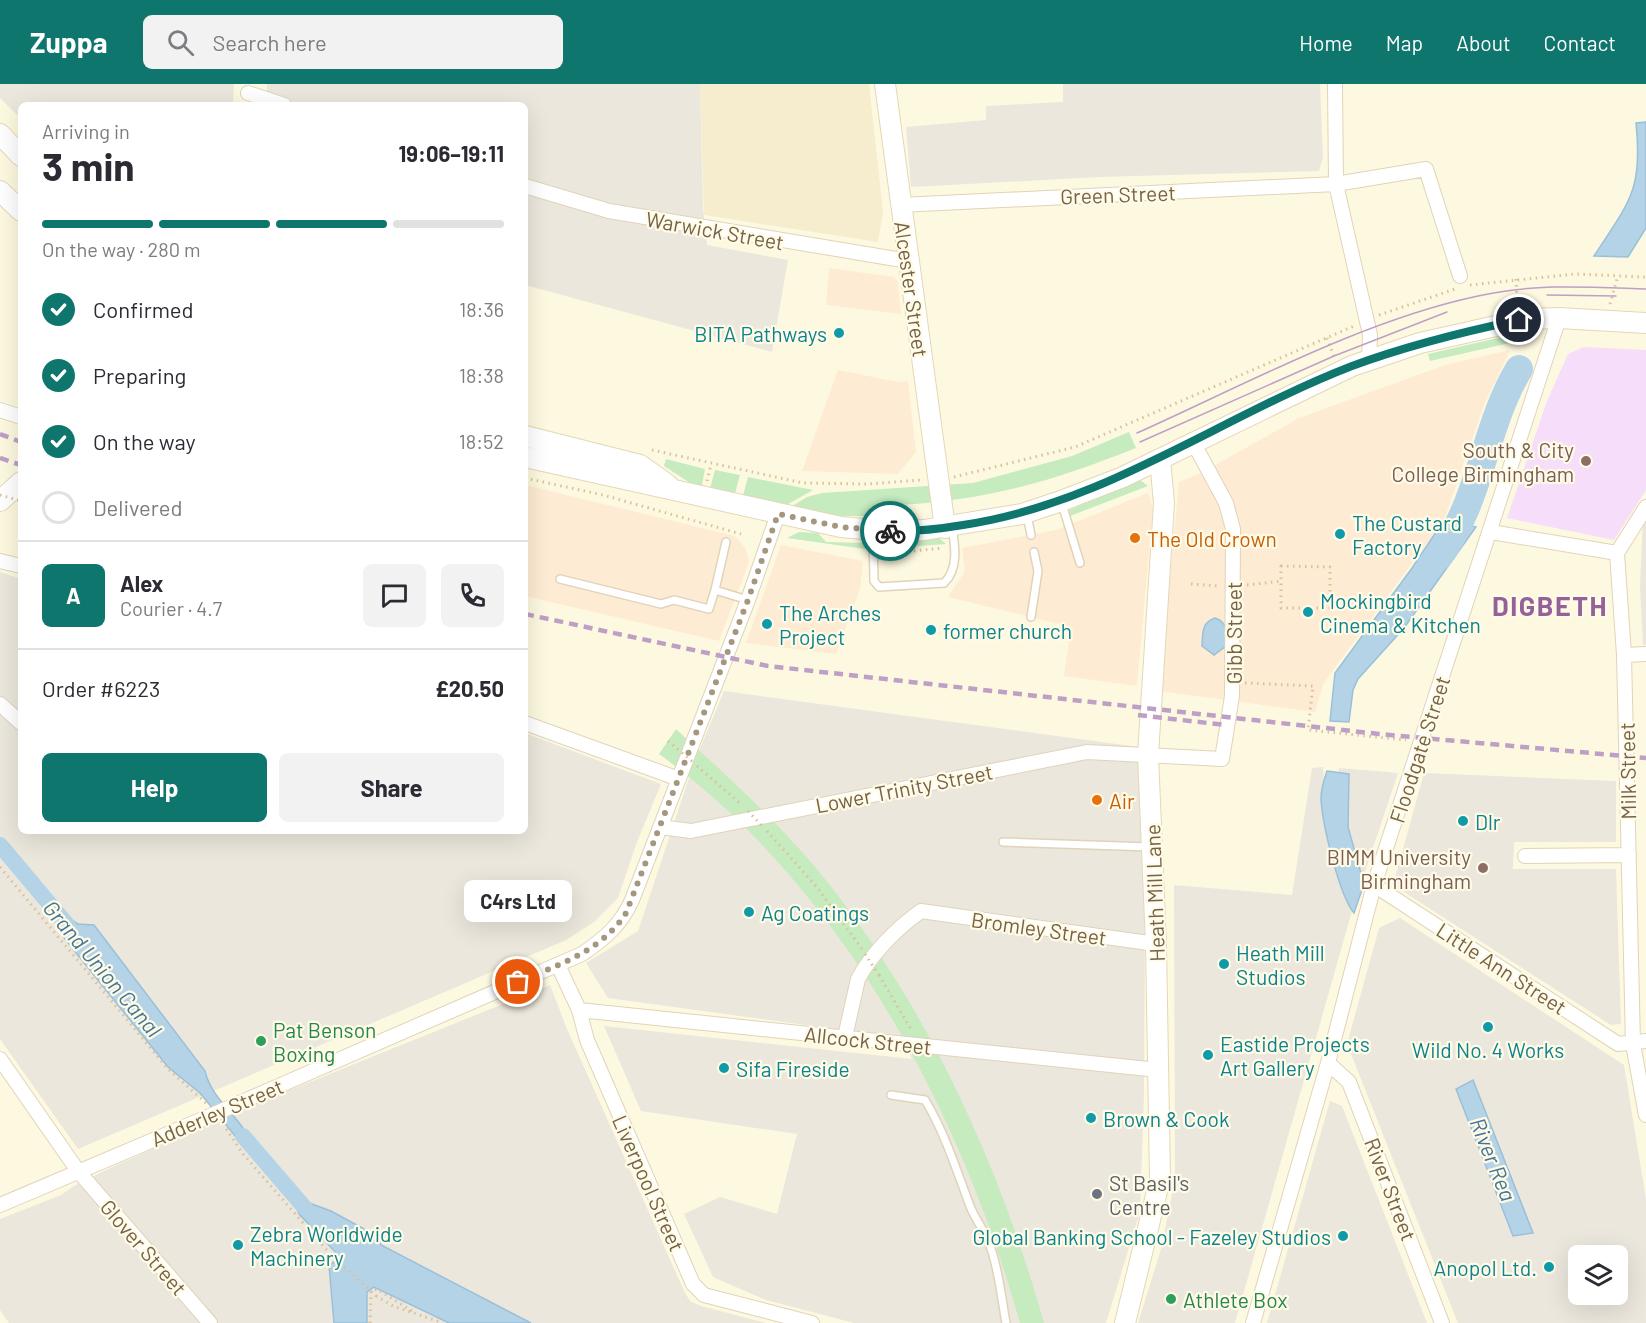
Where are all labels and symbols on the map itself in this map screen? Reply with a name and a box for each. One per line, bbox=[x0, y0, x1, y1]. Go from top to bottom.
street label: Green Street bbox=[1060, 179, 1176, 209]
street label: Warwick Street bbox=[644, 206, 786, 254]
street label: Alcester Street bbox=[890, 219, 934, 359]
pin bbox=[1493, 294, 1544, 345]
place label: BITA Pathways bbox=[694, 321, 827, 346]
marker: BITA Pathways bbox=[832, 326, 846, 340]
place label: South & City College Birmingham bbox=[1391, 437, 1574, 486]
marker: South & City College Birmingham bbox=[1579, 454, 1593, 468]
courier bbox=[860, 501, 920, 561]
place label: The Custard Factory bbox=[1352, 510, 1462, 559]
place label: The Old Crown bbox=[1147, 526, 1277, 551]
marker: The Custard Factory bbox=[1333, 527, 1347, 541]
marker: The Old Crown bbox=[1128, 531, 1142, 545]
street label: Gibb Street bbox=[1221, 582, 1246, 684]
place label: Mockingbird Cinema & Kitchen bbox=[1320, 588, 1481, 637]
district label: DIGBETH bbox=[1492, 589, 1608, 621]
place label: The Arches Project bbox=[779, 600, 881, 649]
marker: Mockingbird Cinema & Kitchen bbox=[1301, 605, 1315, 619]
marker: The Arches Project bbox=[760, 617, 774, 631]
place label: former church bbox=[943, 618, 1072, 643]
marker: former church bbox=[924, 623, 938, 637]
street label: Floodgate Street bbox=[1383, 672, 1455, 826]
street label: Milk Street bbox=[1614, 722, 1640, 820]
street label: Lower Trinity Street bbox=[813, 759, 995, 817]
place label: Air bbox=[1109, 788, 1135, 813]
marker: Air bbox=[1090, 793, 1104, 807]
place label: Dlr bbox=[1475, 809, 1501, 834]
marker: Dlr bbox=[1456, 814, 1470, 828]
street label: Heath Mill Lane bbox=[1139, 824, 1169, 962]
place label: BIMM University Birmingham bbox=[1327, 844, 1471, 893]
marker: BIMM University Birmingham bbox=[1476, 861, 1490, 875]
callout: C4rs Ltd bbox=[464, 880, 572, 922]
water label: Grand Union Canal bbox=[38, 894, 168, 1042]
place label: Ag Coatings bbox=[761, 900, 869, 925]
marker: Ag Coatings bbox=[742, 905, 756, 919]
street label: Bromley Street bbox=[970, 906, 1108, 950]
street label: Little Ann Street bbox=[1432, 917, 1572, 1019]
place label: Heath Mill Studios bbox=[1236, 940, 1325, 989]
pin bbox=[492, 956, 543, 1007]
marker: Heath Mill Studios bbox=[1217, 957, 1231, 971]
place label: Pat Benson Boxing bbox=[273, 1017, 376, 1066]
marker: Wild No. 4 Works bbox=[1481, 1020, 1495, 1034]
street label: Allcock Street bbox=[803, 1021, 933, 1059]
place label: Eastide Projects Art Gallery bbox=[1220, 1031, 1370, 1080]
marker: Pat Benson Boxing bbox=[254, 1034, 268, 1048]
place label: Wild No. 4 Works bbox=[1412, 1037, 1564, 1062]
marker: Eastide Projects Art Gallery bbox=[1201, 1048, 1215, 1062]
place label: Sifa Fireside bbox=[736, 1056, 850, 1081]
marker: Sifa Fireside bbox=[717, 1061, 731, 1075]
street label: Adderley Street bbox=[147, 1073, 287, 1151]
place label: Brown & Cook bbox=[1103, 1106, 1230, 1131]
street label: Liverpool Street bbox=[608, 1111, 690, 1255]
marker: Brown & Cook bbox=[1084, 1111, 1098, 1125]
water label: River Rea bbox=[1466, 1113, 1522, 1205]
street label: River Street bbox=[1360, 1134, 1422, 1244]
place label: St Basil's Centre bbox=[1109, 1170, 1189, 1219]
marker: St Basil's Centre bbox=[1090, 1187, 1104, 1201]
street label: Glover Street bbox=[96, 1194, 192, 1300]
place label: Zebra Worldwide Machinery bbox=[250, 1221, 403, 1270]
place label: Global Banking School - Fazeley Studios bbox=[972, 1224, 1331, 1249]
marker: Global Banking School - Fazeley Studios bbox=[1336, 1229, 1350, 1243]
marker: Zebra Worldwide Machinery bbox=[231, 1238, 245, 1252]
place label: Anopol Ltd. bbox=[1433, 1255, 1537, 1280]
marker: Anopol Ltd. bbox=[1542, 1260, 1556, 1274]
place label: Athlete Box bbox=[1183, 1287, 1287, 1312]
marker: Athlete Box bbox=[1164, 1292, 1178, 1306]

